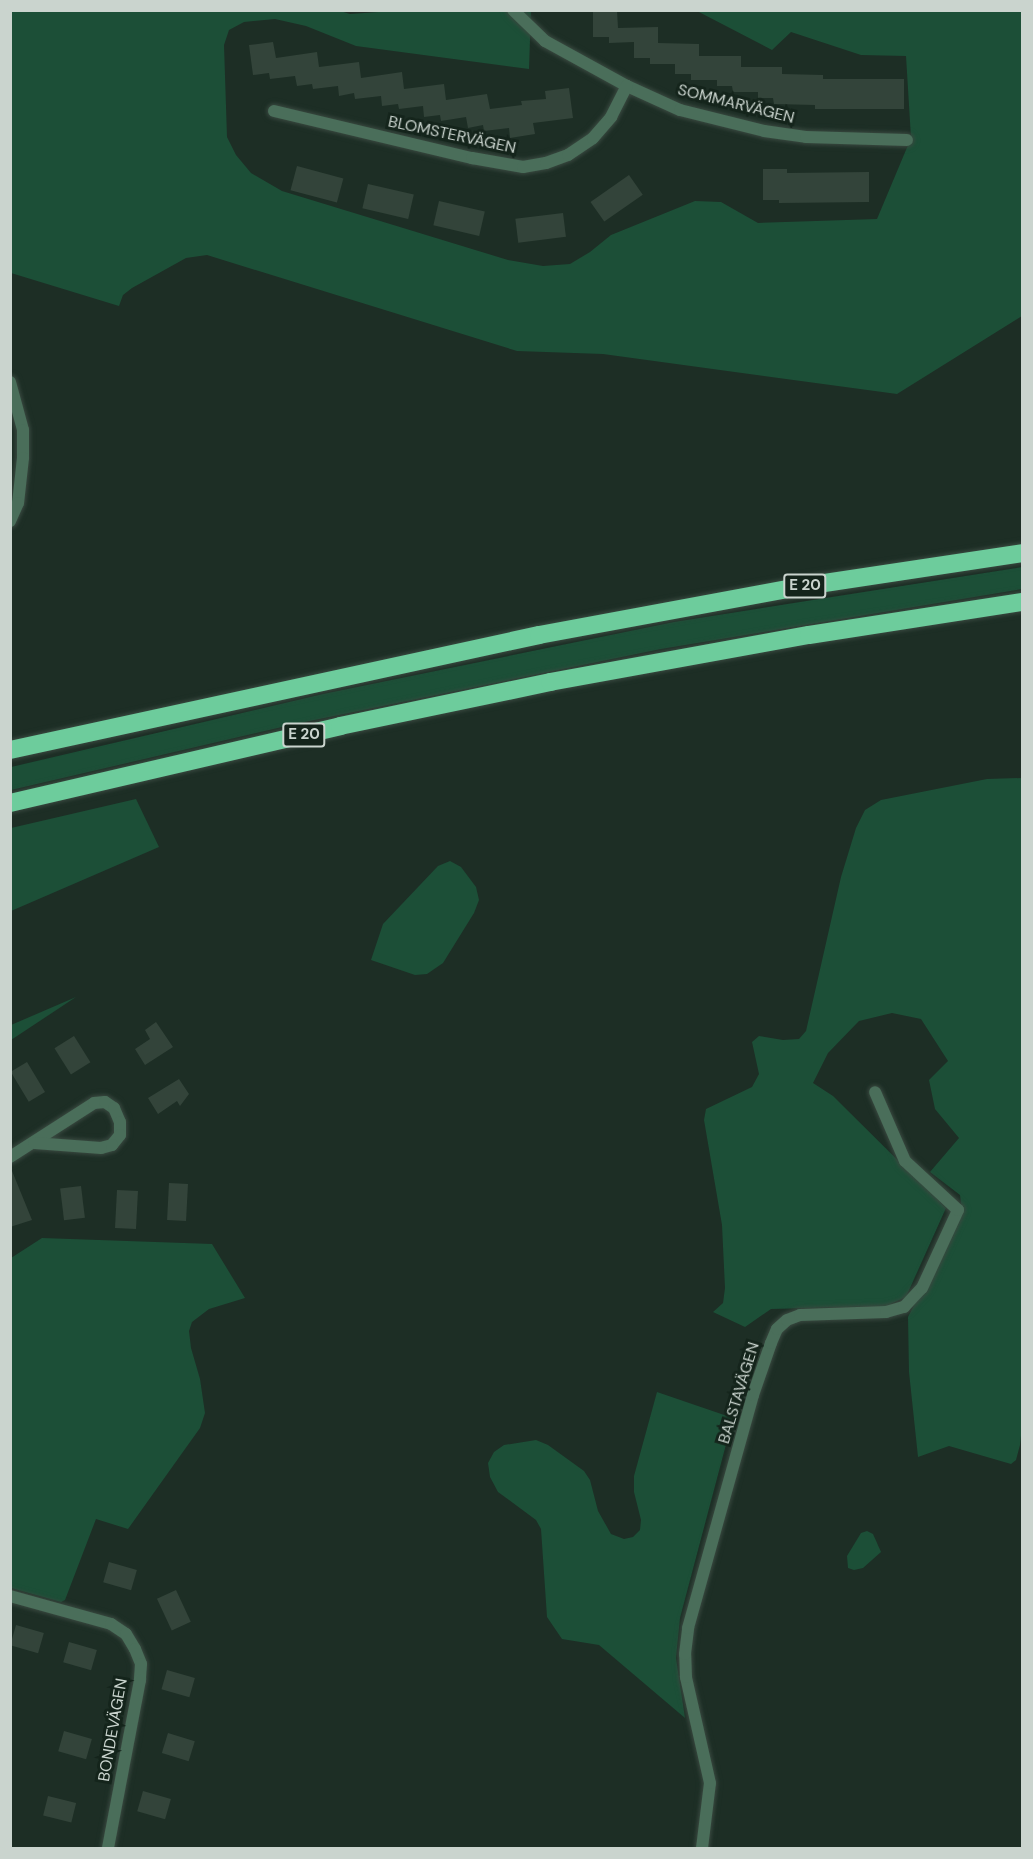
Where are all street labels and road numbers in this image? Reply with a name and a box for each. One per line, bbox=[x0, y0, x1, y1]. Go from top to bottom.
street label: SOMMARVÄGEN bbox=[676, 80, 796, 128]
street label: BLOMSTERVÄGEN bbox=[386, 112, 518, 158]
road number: E 20 bbox=[782, 574, 828, 598]
road number: E 20 bbox=[282, 723, 326, 747]
street label: BALSTAVÄGEN bbox=[714, 1340, 764, 1446]
street label: BONDEVÄGEN bbox=[94, 1677, 132, 1783]

